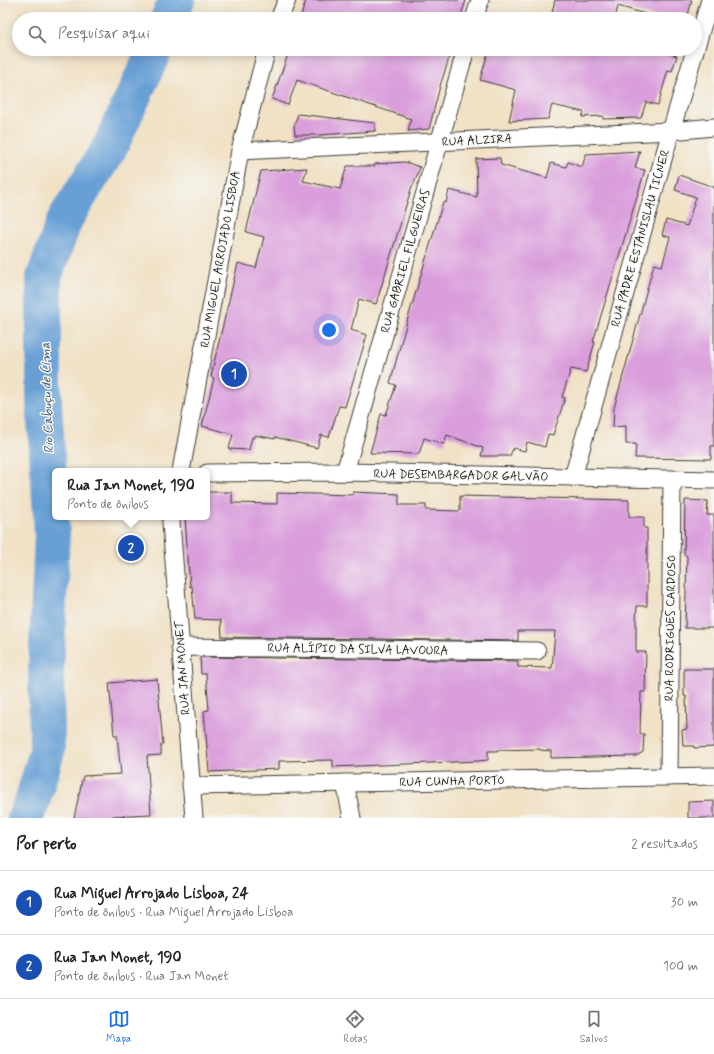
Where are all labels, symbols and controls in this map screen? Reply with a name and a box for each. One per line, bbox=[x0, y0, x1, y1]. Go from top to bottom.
search box bbox=[12, 12, 702, 56]
icon: search bbox=[26, 23, 48, 45]
text: Pesquisar aqui bbox=[58, 24, 150, 44]
street label: RUA ALZIRA bbox=[441, 131, 513, 151]
street label: RUA PADRE ESTANISLAU TICNER bbox=[608, 148, 674, 329]
street label: RUA MIGUEL ARROJADO LISBOA bbox=[198, 169, 244, 349]
street label: RUA GABRIEL FILGUEIRAS bbox=[378, 188, 434, 335]
your location bbox=[319, 320, 339, 340]
water label: Rio Cabuçu de Cima bbox=[37, 342, 58, 454]
pin: 1 bbox=[221, 359, 247, 389]
street label: RUA DESEMBARGADOR GALVÃO bbox=[374, 466, 548, 486]
popup bbox=[52, 468, 210, 520]
text: Rua Jan Monet, 190 bbox=[67, 476, 195, 496]
text: Ponto de ônibus bbox=[67, 496, 149, 513]
pin: 2 bbox=[118, 533, 144, 563]
street label: RUA RODRIGUES CARDOSO bbox=[662, 555, 680, 701]
street label: RUA JAN MONET bbox=[172, 619, 194, 716]
street label: RUA ALÍPIO DA SILVA LAVOURA bbox=[267, 640, 448, 660]
street label: RUA CUNHA PORTO bbox=[399, 773, 505, 791]
text: Por perto bbox=[16, 833, 77, 855]
text: 2 resultados bbox=[631, 836, 698, 853]
text: Rua Miguel Arrojado Lisboa, 24 bbox=[54, 884, 249, 904]
text: 1 bbox=[26, 894, 32, 911]
text: 30 m bbox=[671, 894, 698, 911]
text: Ponto de ônibus · Rua Miguel Arrojado Lisboa bbox=[54, 904, 293, 921]
text: Rua Jan Monet, 190 bbox=[54, 948, 182, 968]
text: 2 bbox=[26, 958, 32, 975]
text: 100 m bbox=[663, 958, 698, 975]
text: Ponto de ônibus · Rua Jan Monet bbox=[54, 968, 228, 985]
tab: Mapa bbox=[106, 1008, 131, 1046]
tab: Rotas bbox=[343, 1008, 367, 1046]
tab: Salvos bbox=[580, 1008, 608, 1046]

